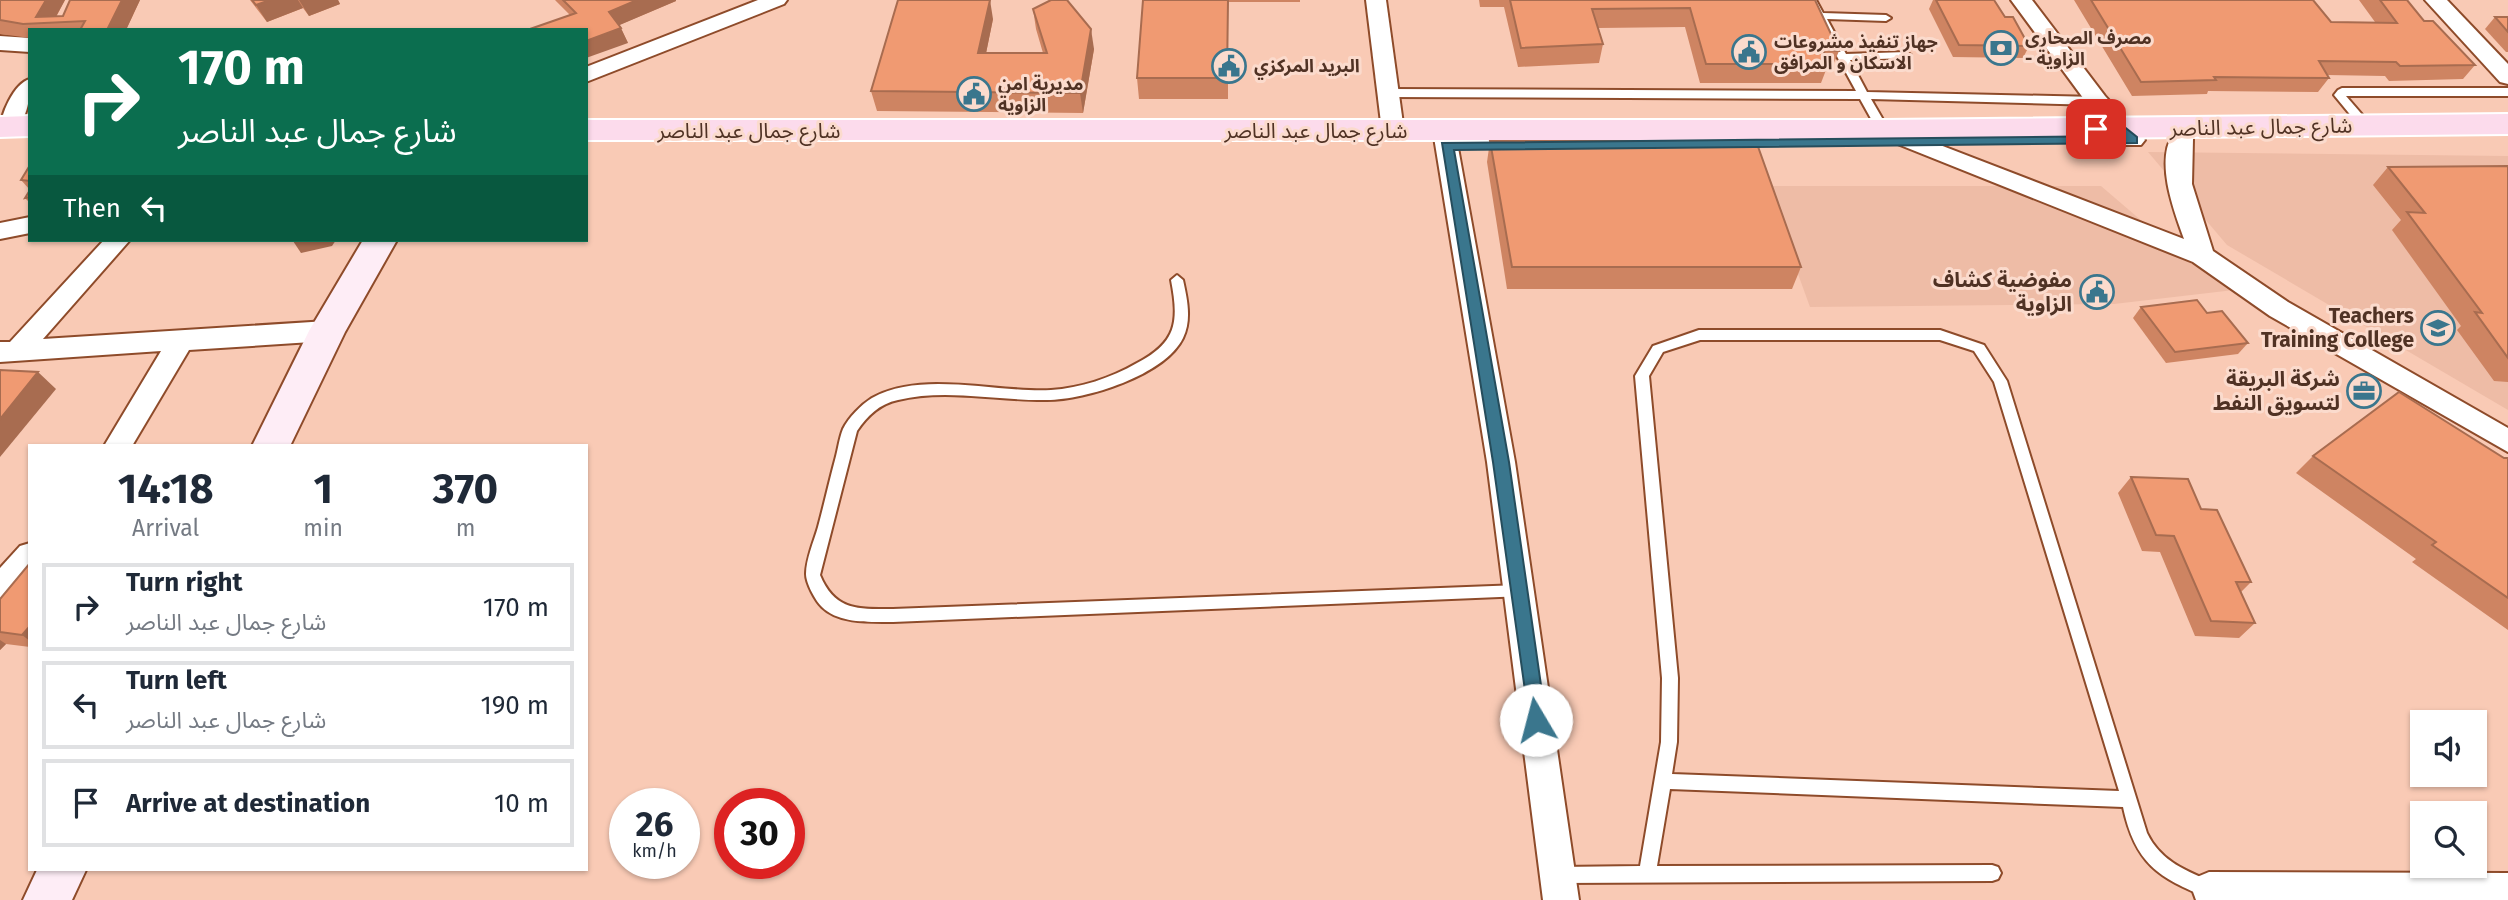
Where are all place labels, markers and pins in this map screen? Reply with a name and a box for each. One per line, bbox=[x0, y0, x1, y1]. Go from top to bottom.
place label: مصرف الصحارى - الزاوية bbox=[2025, 27, 2152, 70]
bank icon: مصرف الصحارى - الزاوية bbox=[1982, 29, 2020, 67]
place label: جهاز تنفيذ مشروعات الاسكان و المرافق bbox=[1774, 31, 1938, 74]
public building icon: جهاز تنفيذ مشروعات الاسكان و المرافق bbox=[1730, 33, 1768, 71]
public building icon: البريد المركزي bbox=[1210, 47, 1248, 85]
place label: البريد المركزي bbox=[1254, 55, 1360, 80]
place label: مديرية امن الزاوية bbox=[998, 73, 1083, 116]
public building icon: مديرية امن الزاوية bbox=[955, 75, 993, 113]
pin bbox=[2066, 99, 2126, 159]
place label: مفوضية كشاف الزاوية bbox=[1933, 267, 2072, 317]
public building icon: مفوضية كشاف الزاوية bbox=[2078, 273, 2116, 311]
place label: Teachers Training College bbox=[2261, 303, 2414, 353]
school or university icon: Teachers Training College bbox=[2419, 309, 2457, 347]
place label: شركة البريقة لتسويق النفط bbox=[2213, 366, 2340, 416]
office icon: شركة البريقة لتسويق النفط bbox=[2345, 372, 2383, 410]

